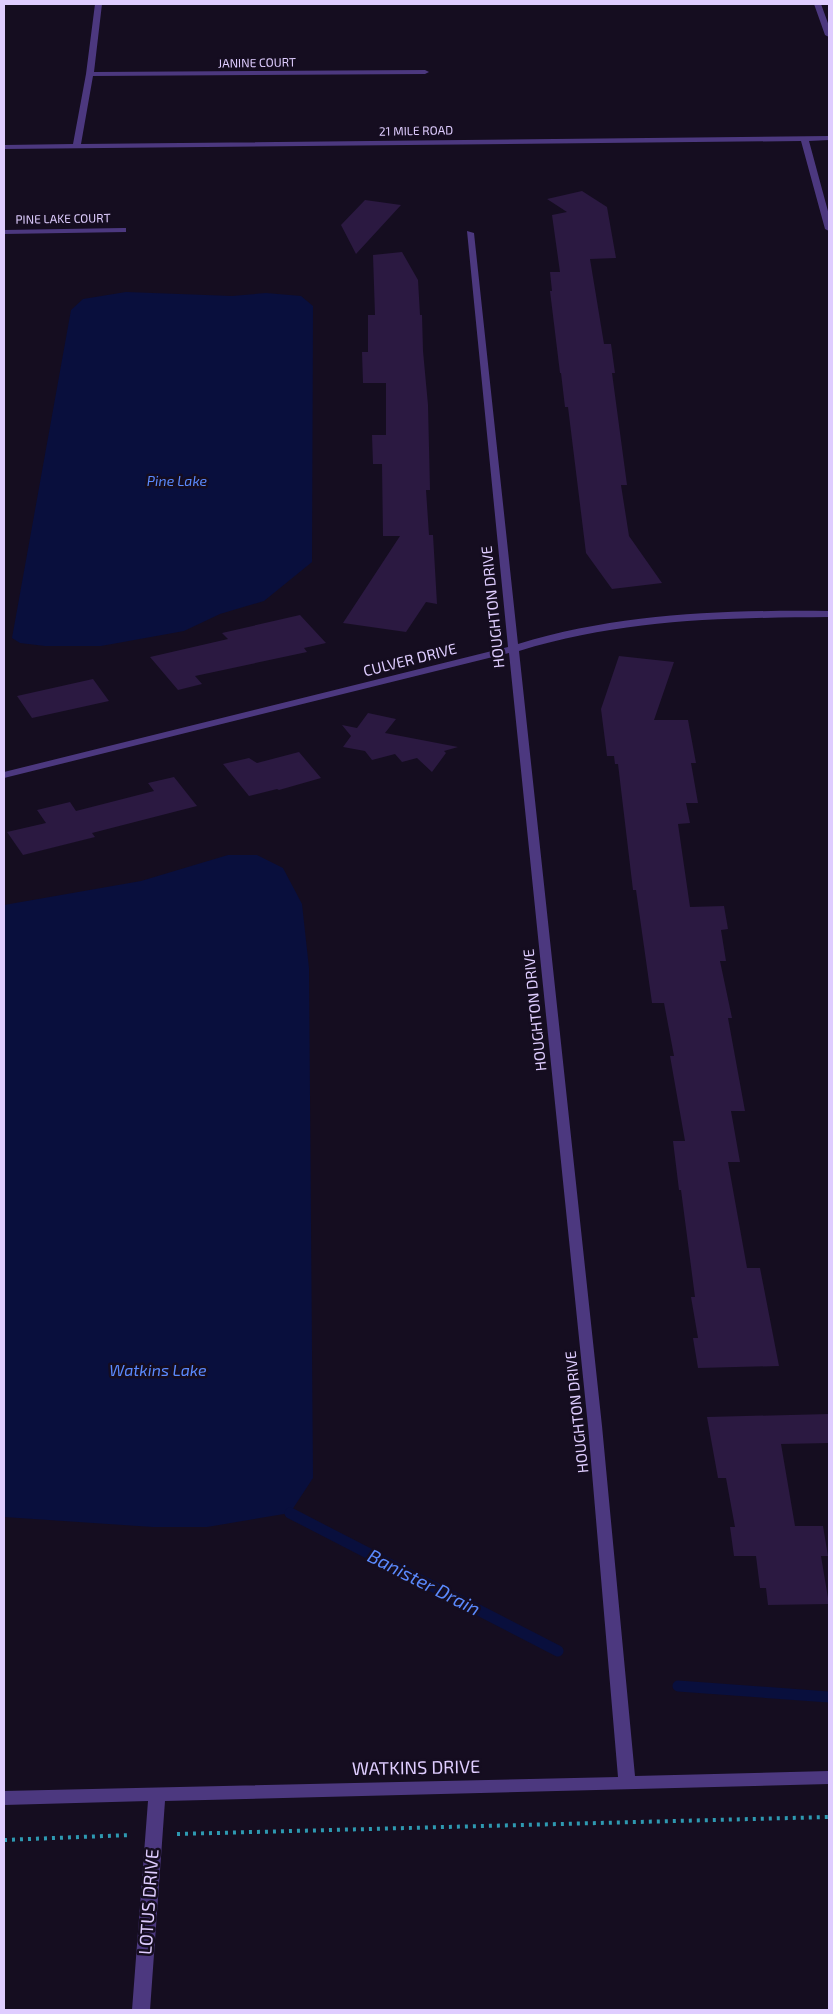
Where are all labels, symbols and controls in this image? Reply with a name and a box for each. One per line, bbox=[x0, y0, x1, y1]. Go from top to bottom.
street label: JANINE COURT bbox=[218, 54, 296, 70]
street label: 21 MILE ROAD bbox=[379, 122, 453, 138]
street label: PINE LAKE COURT bbox=[15, 210, 111, 226]
water label: Pine Lake bbox=[147, 472, 208, 489]
street label: HOUGHTON DRIVE bbox=[477, 545, 507, 669]
street label: CULVER DRIVE bbox=[361, 639, 458, 679]
street label: HOUGHTON DRIVE bbox=[519, 948, 549, 1072]
street label: HOUGHTON DRIVE bbox=[561, 1350, 591, 1474]
water label: Watkins Lake bbox=[109, 1360, 207, 1379]
water label: Banister Drain bbox=[364, 1543, 484, 1620]
street label: WATKINS DRIVE bbox=[352, 1755, 480, 1779]
street label: LOTUS DRIVE bbox=[133, 1848, 163, 1956]

